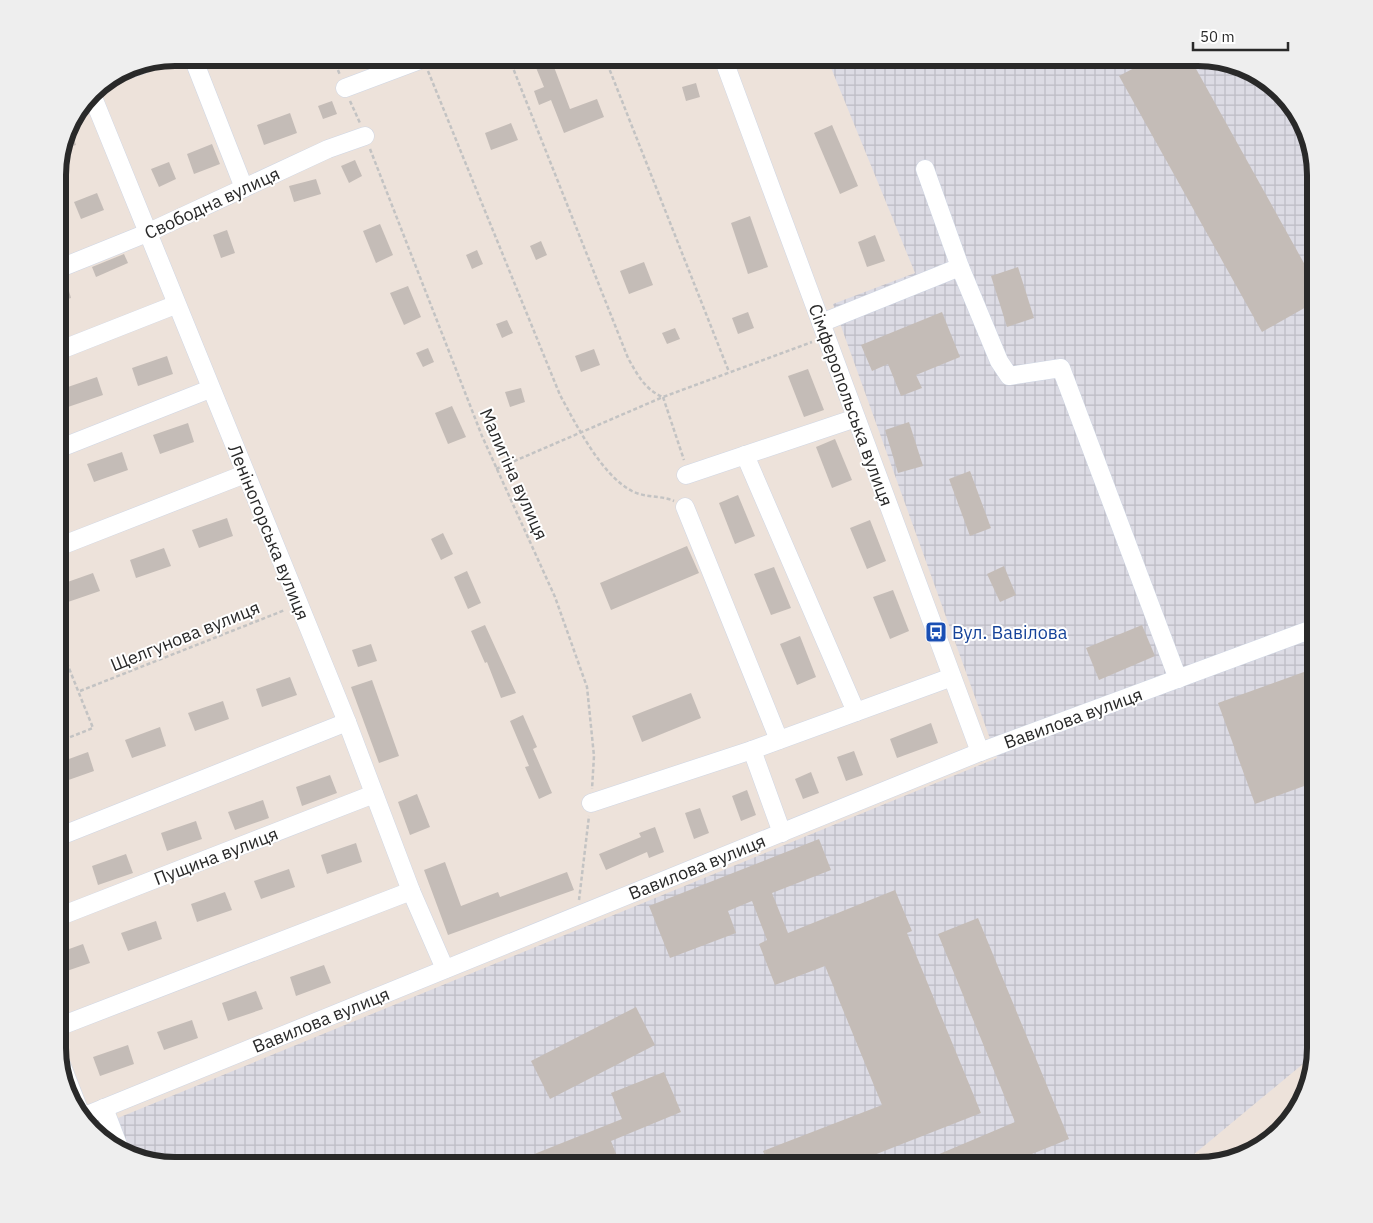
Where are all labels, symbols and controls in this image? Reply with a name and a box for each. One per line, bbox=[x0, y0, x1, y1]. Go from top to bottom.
scale bar bbox=[1193, 20, 1288, 52]
text: 50 m bbox=[1200, 27, 1235, 46]
street label: Свободна вулиця bbox=[141, 162, 283, 244]
street label: Сімферопольська вулиця bbox=[804, 301, 898, 509]
street label: Малигіна вулиця bbox=[475, 405, 553, 543]
street label: Леніногорська вулиця bbox=[223, 441, 315, 623]
street label: Щелгунова вулиця bbox=[107, 596, 263, 676]
bus stop icon: Вул. Вавілова bbox=[924, 620, 948, 644]
place label: Вул. Вавілова bbox=[952, 621, 1068, 644]
street label: Вавилова вулиця bbox=[1001, 682, 1145, 754]
street label: Пущина вулиця bbox=[151, 822, 281, 890]
street label: Вавилова вулиця bbox=[625, 829, 769, 905]
street label: Вавилова вулиця bbox=[249, 982, 393, 1058]

